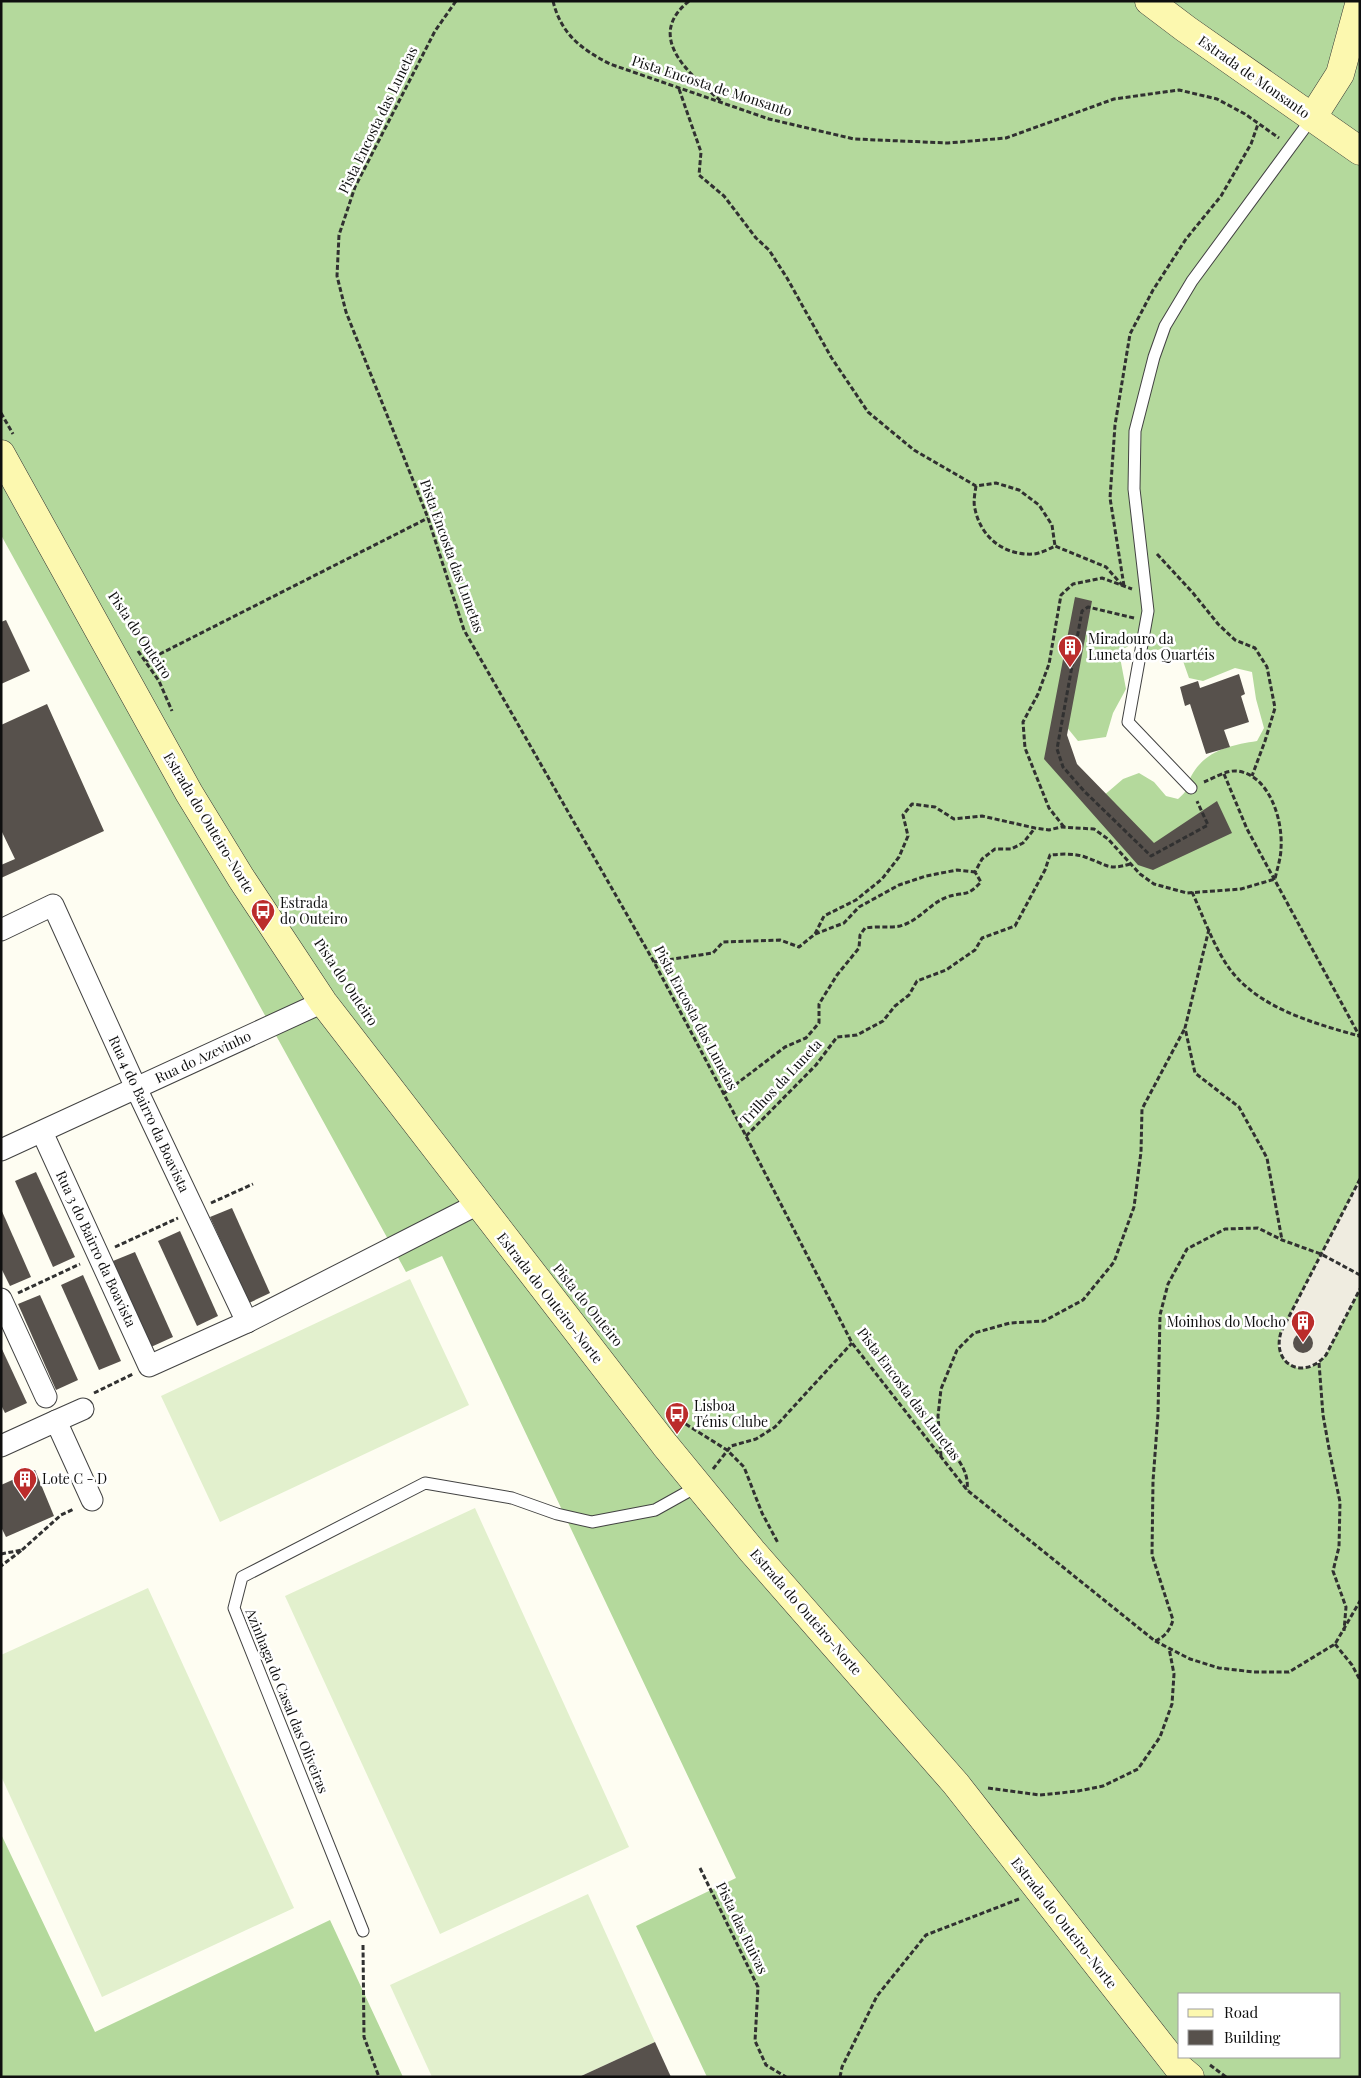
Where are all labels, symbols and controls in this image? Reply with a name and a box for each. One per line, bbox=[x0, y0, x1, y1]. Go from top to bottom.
street label: Estrada de Monsanto bbox=[1195, 31, 1314, 122]
street label: Pista Encosta das Lunetas bbox=[334, 43, 421, 197]
street label: Pista Encosta de Monsanto bbox=[630, 51, 795, 121]
street label: Pista Encosta das Lunetas bbox=[416, 477, 489, 635]
street label: Pista do Outeiro bbox=[104, 587, 177, 682]
place label: Miradouro da Luneta dos Quartéis bbox=[1088, 629, 1215, 664]
building icon: Miradouro da Luneta dos Quartéis bbox=[1057, 634, 1083, 668]
street label: Estrada do Outeiro-Norte bbox=[160, 749, 259, 897]
place label: Estrada do Outeiro bbox=[280, 893, 348, 928]
bus stop icon: Estrada do Outeiro bbox=[250, 898, 276, 932]
street label: Pista do Outeiro bbox=[310, 934, 383, 1029]
street label: Pista Encosta das Lunetas bbox=[650, 942, 743, 1094]
street label: Rua do Azevinho bbox=[152, 1026, 254, 1087]
street label: Rua 4 do Bairro da Boavista bbox=[105, 1032, 194, 1195]
street label: Trilhos da Luneta bbox=[736, 1035, 825, 1129]
street label: Rua 3 do Bairro da Boavista bbox=[52, 1167, 141, 1330]
street label: Estrada do Outeiro-Norte bbox=[493, 1228, 608, 1367]
street label: Pista do Outeiro bbox=[549, 1259, 628, 1350]
building icon: Moinhos do Mocho bbox=[1290, 1309, 1316, 1343]
place label: Moinhos do Mocho bbox=[1167, 1312, 1286, 1331]
street label: Pista Encosta das Lunetas bbox=[853, 1323, 966, 1464]
place label: Lisboa Ténis Clube bbox=[694, 1396, 768, 1431]
bus stop icon: Lisboa Ténis Clube bbox=[664, 1401, 690, 1435]
building icon: Lote C - D bbox=[12, 1466, 38, 1500]
place label: Lote C - D bbox=[42, 1469, 107, 1488]
street label: Estrada do Outeiro-Norte bbox=[746, 1544, 867, 1679]
street label: Azinhaga do Casal das Oliveiras bbox=[241, 1605, 333, 1796]
street label: Estrada do Outeiro-Norte bbox=[1007, 1853, 1122, 1992]
street label: Pista das Ruivas bbox=[712, 1879, 773, 1977]
legend bbox=[1178, 1993, 1341, 2058]
text: Road bbox=[1224, 2002, 1258, 2022]
text: Building bbox=[1224, 2027, 1281, 2047]

